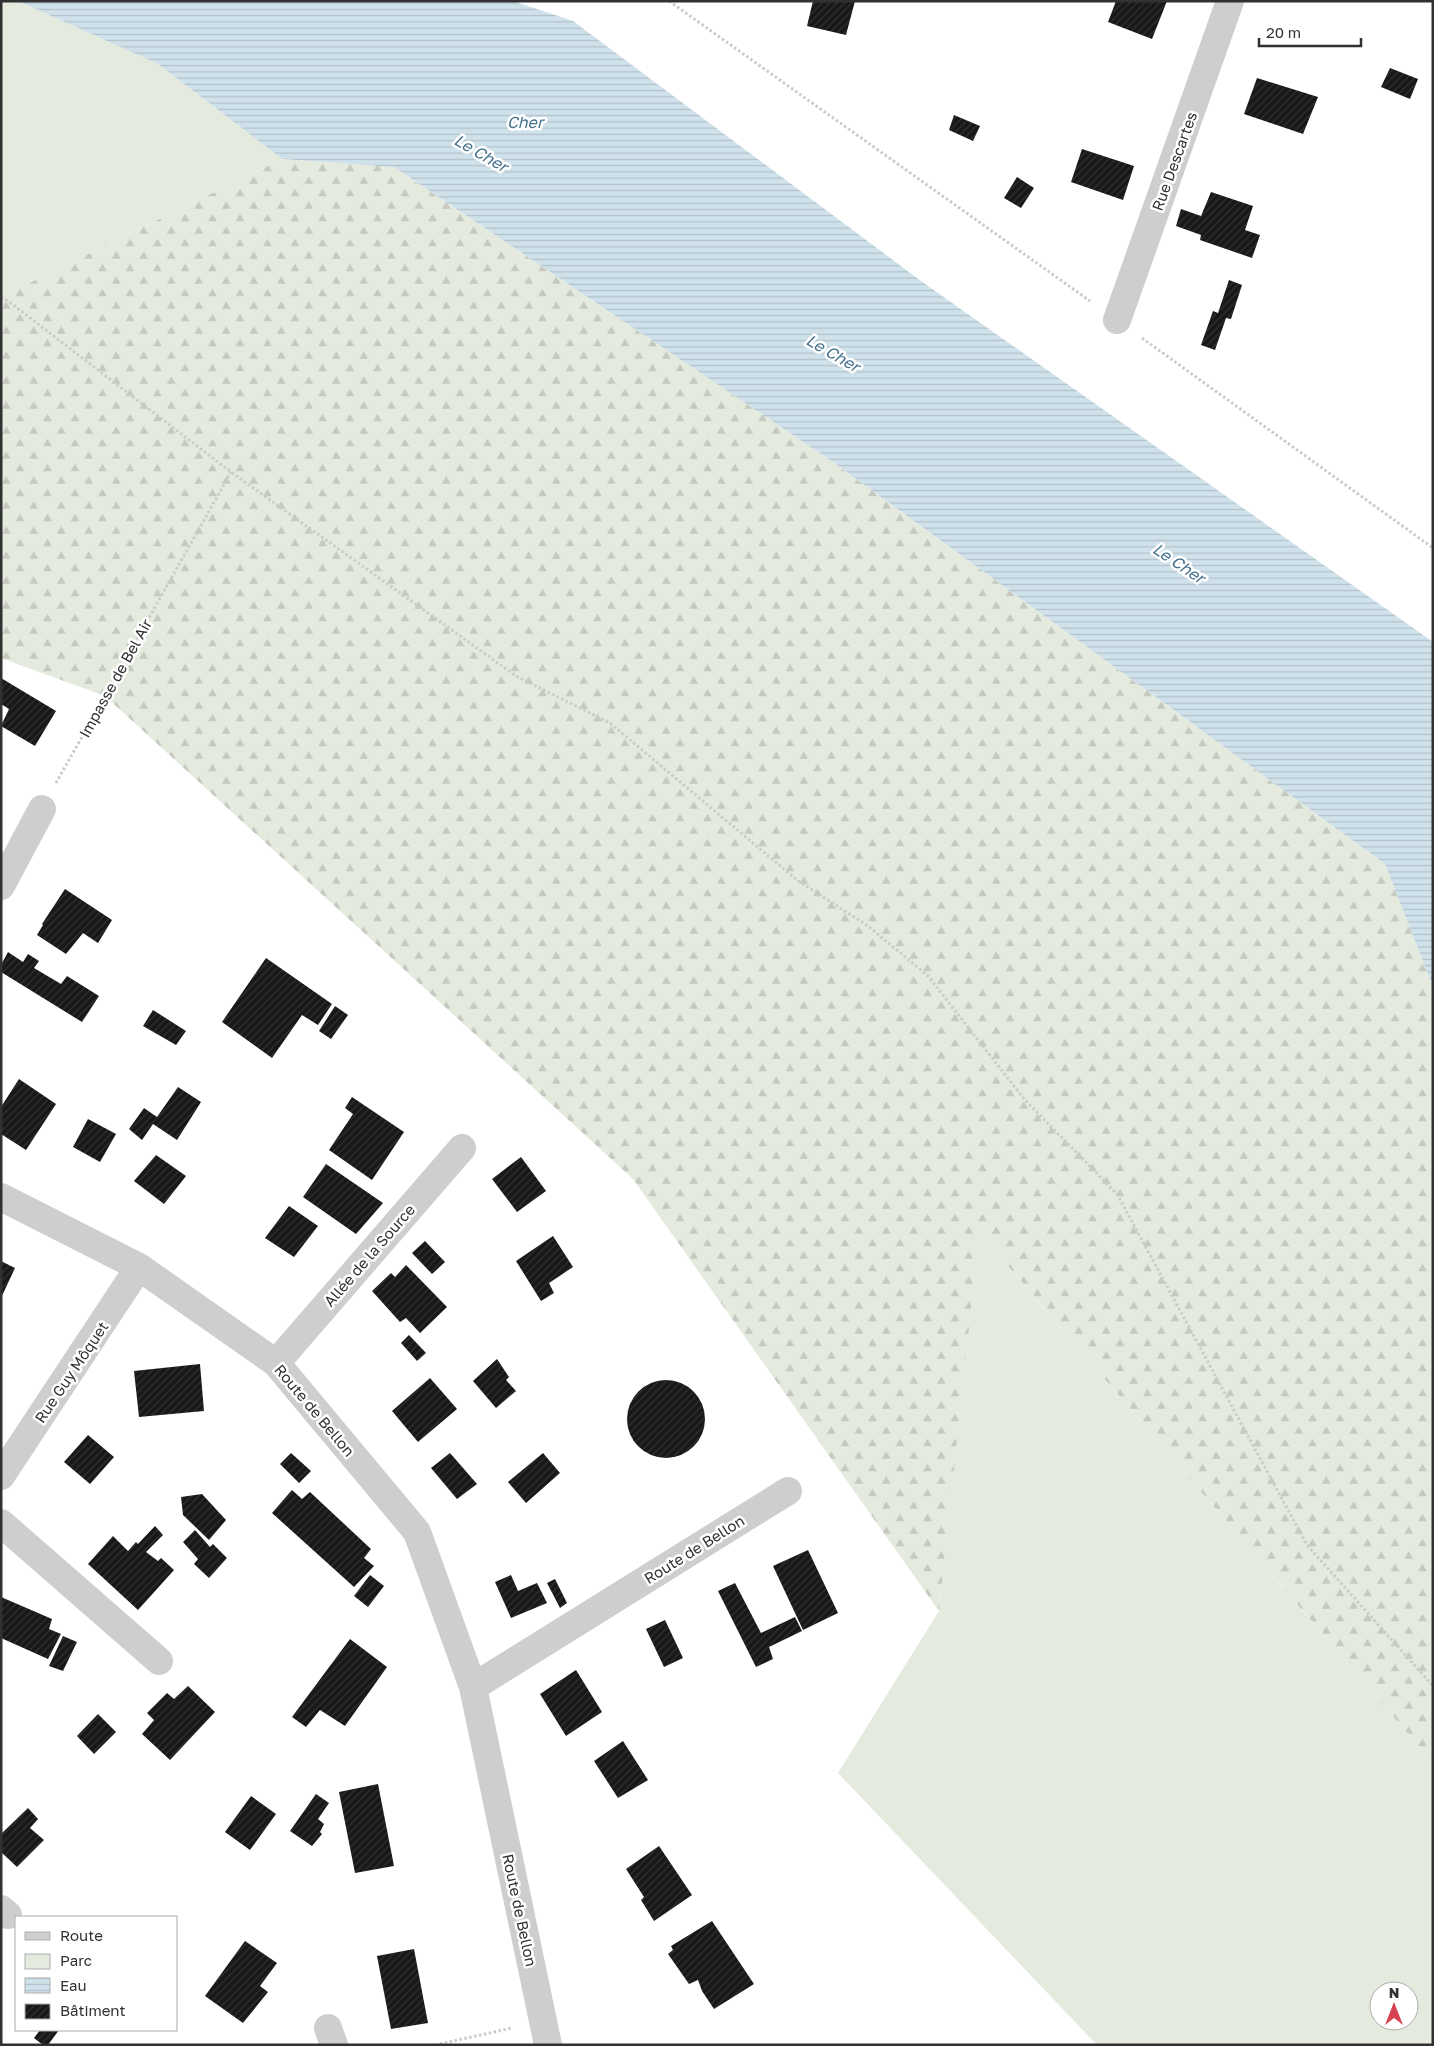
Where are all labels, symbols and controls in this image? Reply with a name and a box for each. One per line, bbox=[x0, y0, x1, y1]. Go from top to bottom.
scale bar bbox=[1259, 15, 1362, 47]
text: 20 m bbox=[1266, 23, 1301, 41]
street label: Rue Descartes bbox=[1148, 109, 1200, 213]
water label: Cher bbox=[507, 112, 546, 132]
water label: Le Cher bbox=[451, 130, 514, 178]
water label: Le Cher bbox=[803, 330, 866, 378]
water label: Le Cher bbox=[1149, 538, 1211, 589]
street label: Impasse de Bel Air bbox=[75, 615, 155, 740]
street label: Allée de la Source bbox=[320, 1200, 418, 1310]
street label: Rue Guy Môquet bbox=[31, 1318, 111, 1426]
street label: Route de Bellon bbox=[271, 1360, 359, 1460]
street label: Route de Bellon bbox=[641, 1511, 747, 1587]
street label: Route de Bellon bbox=[499, 1852, 541, 1968]
legend bbox=[15, 1916, 178, 2031]
text: Route bbox=[60, 1926, 103, 1944]
text: Parc bbox=[60, 1951, 92, 1969]
text: Eau bbox=[60, 1976, 87, 1994]
north arrow bbox=[1369, 1981, 1419, 2031]
text: N bbox=[1389, 1984, 1399, 2001]
text: Bâtiment bbox=[60, 2001, 125, 2019]

